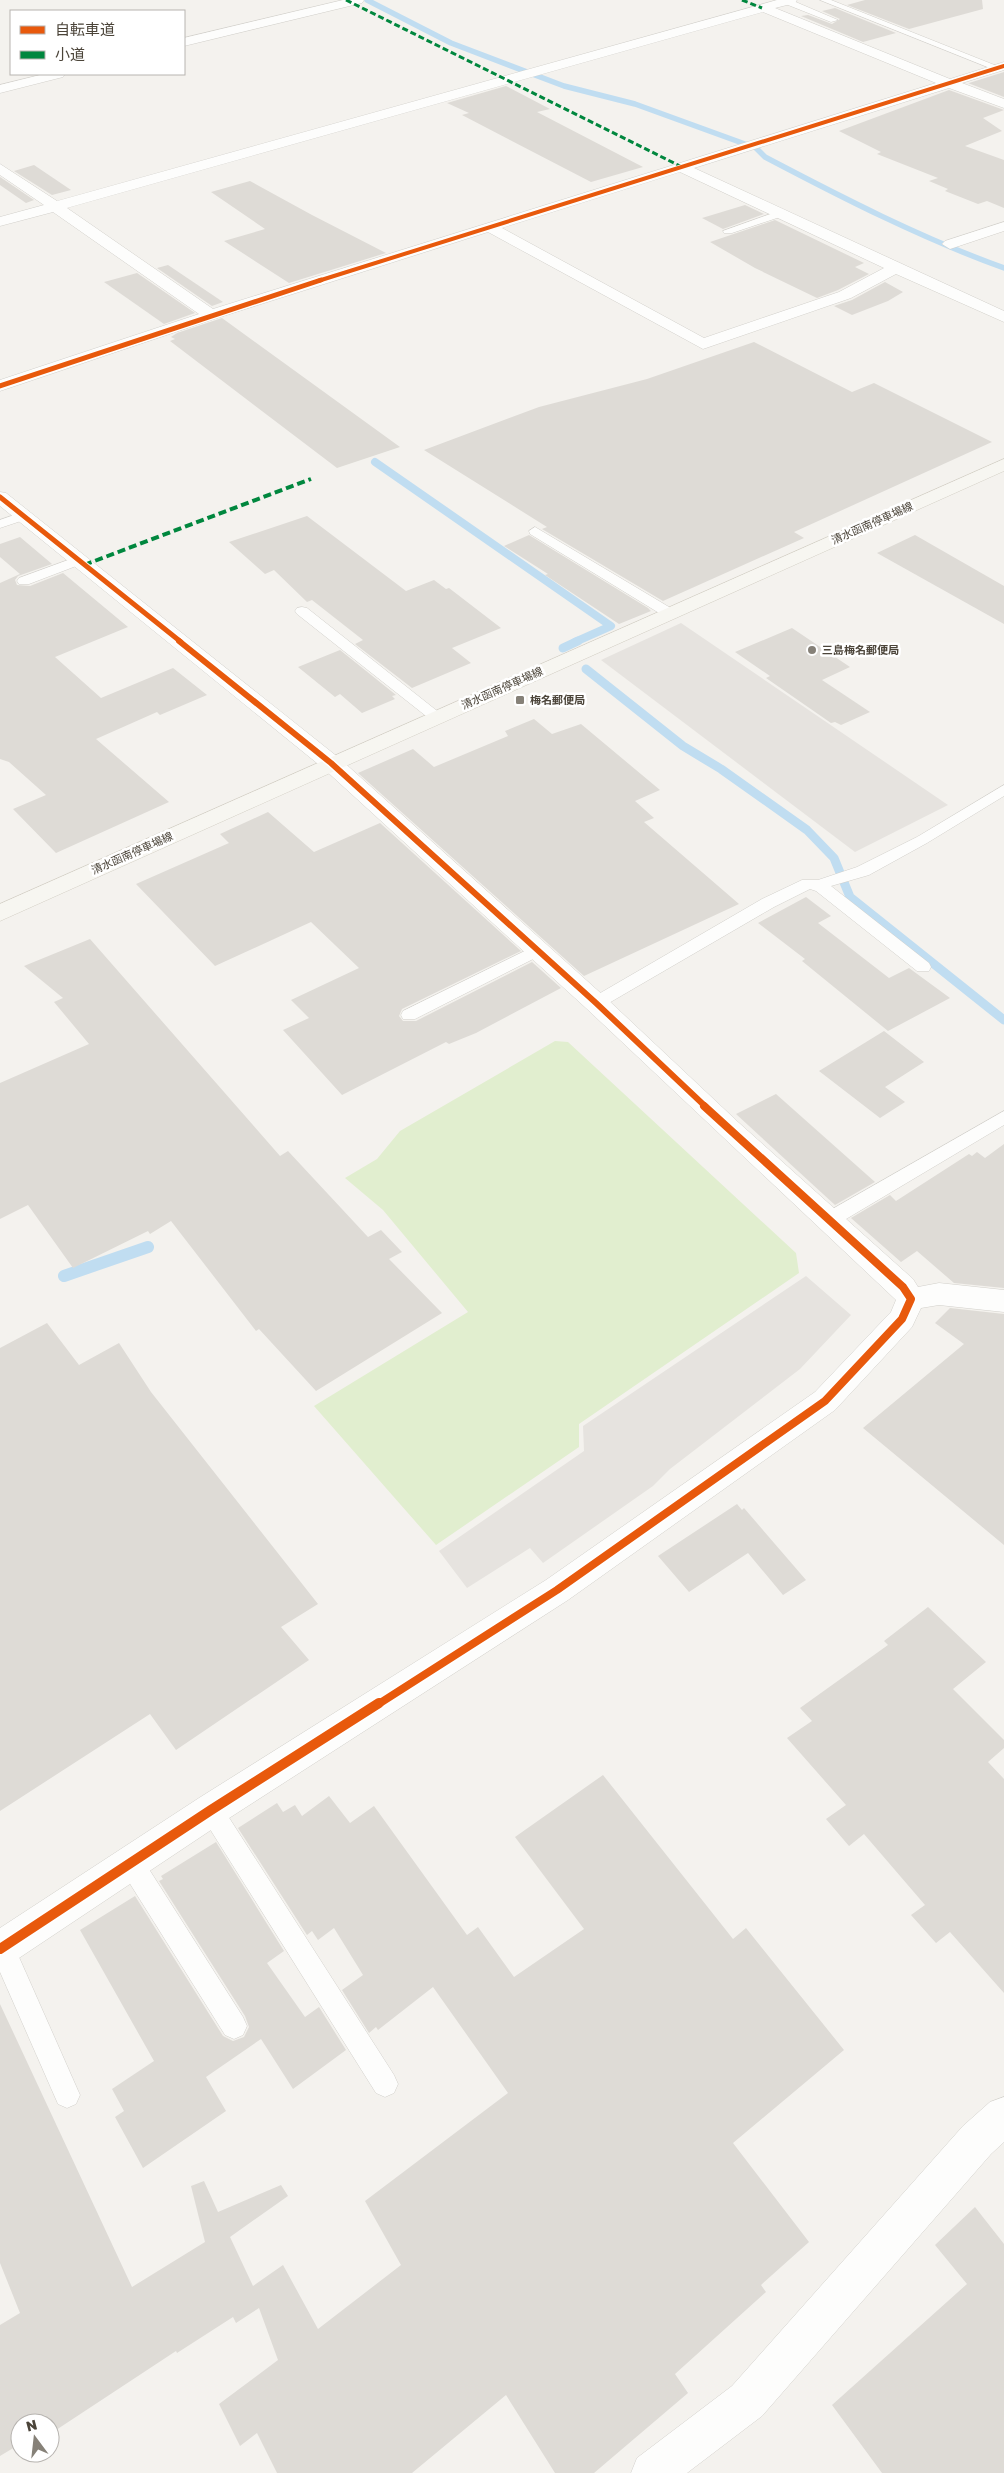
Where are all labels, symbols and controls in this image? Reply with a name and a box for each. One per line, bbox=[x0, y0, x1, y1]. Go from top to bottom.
legend bbox=[10, 10, 185, 75]
text: 自転車道 bbox=[55, 20, 115, 38]
text: 小道 bbox=[55, 45, 85, 63]
street label: 清水函南停車場線 bbox=[829, 499, 915, 546]
place label: 三島梅名郵便局 bbox=[822, 643, 899, 656]
marker: 三島梅名郵便局 bbox=[806, 644, 818, 656]
street label: 清水函南停車場線 bbox=[459, 664, 545, 711]
place label: 梅名郵便局 bbox=[530, 693, 585, 706]
marker: 梅名郵便局 bbox=[514, 694, 526, 706]
street label: 清水函南停車場線 bbox=[89, 829, 175, 876]
north arrow bbox=[10, 2413, 60, 2463]
text: N bbox=[24, 2415, 39, 2435]

